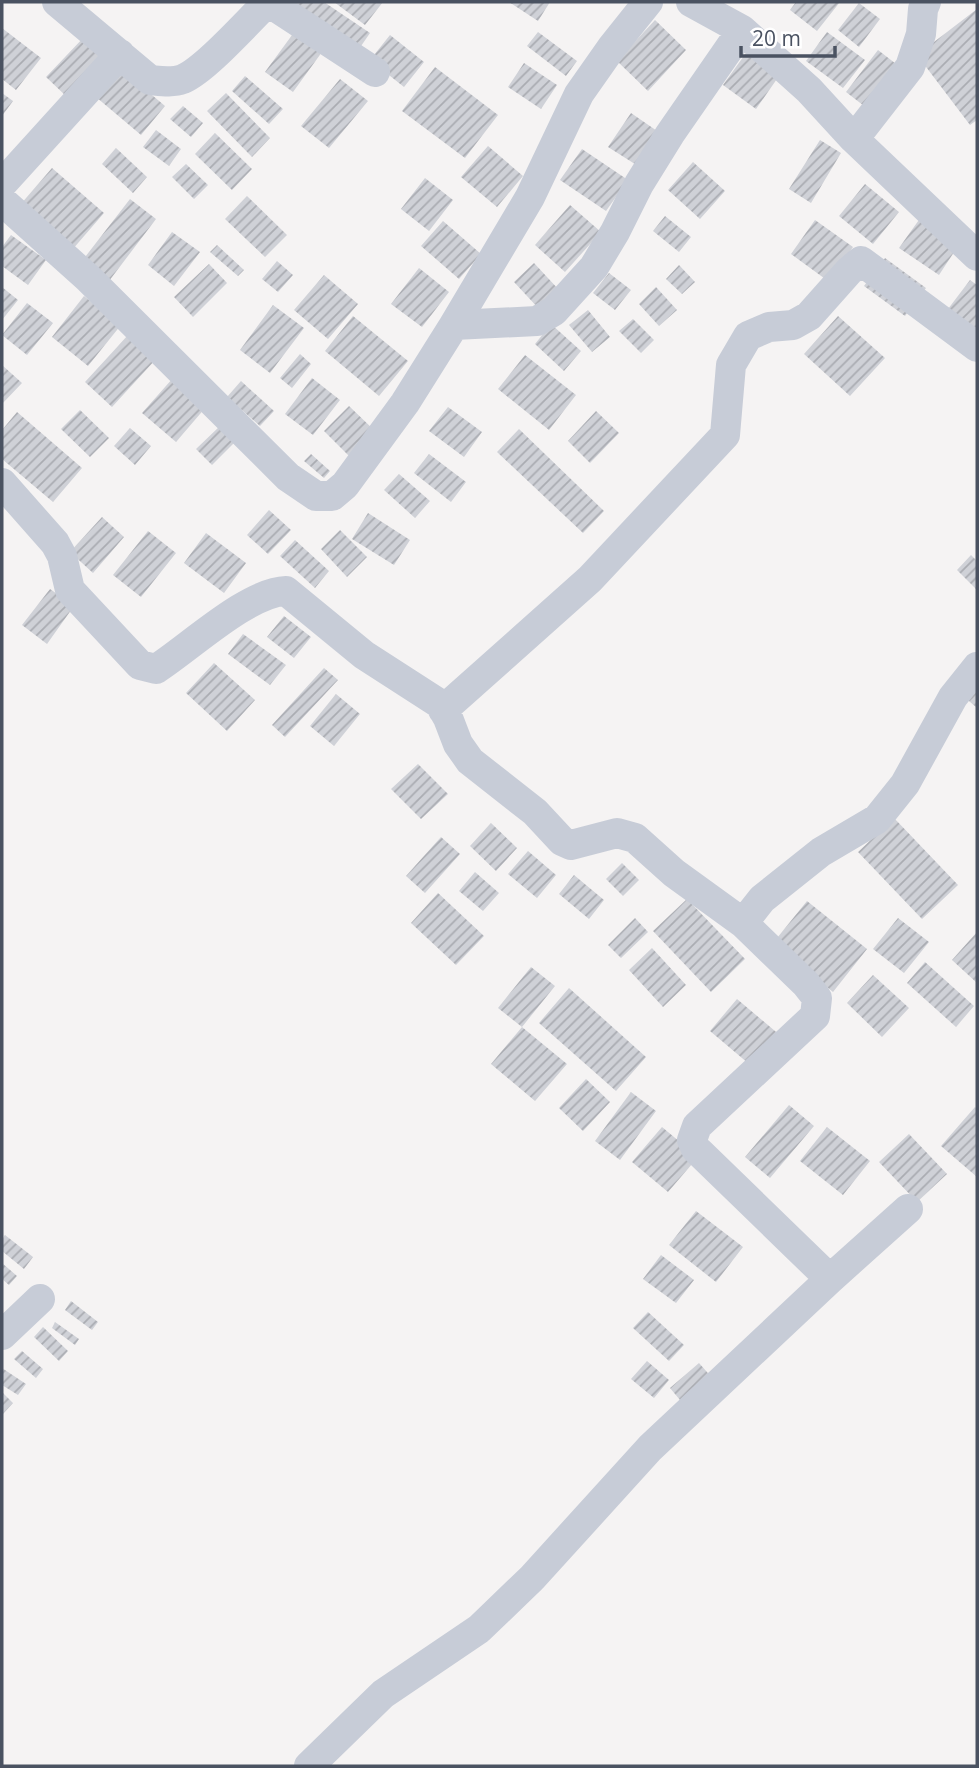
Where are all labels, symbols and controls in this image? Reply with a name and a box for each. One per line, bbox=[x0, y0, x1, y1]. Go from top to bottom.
scale bar bbox=[741, 14, 836, 58]
text: 20 m bbox=[752, 24, 801, 52]

